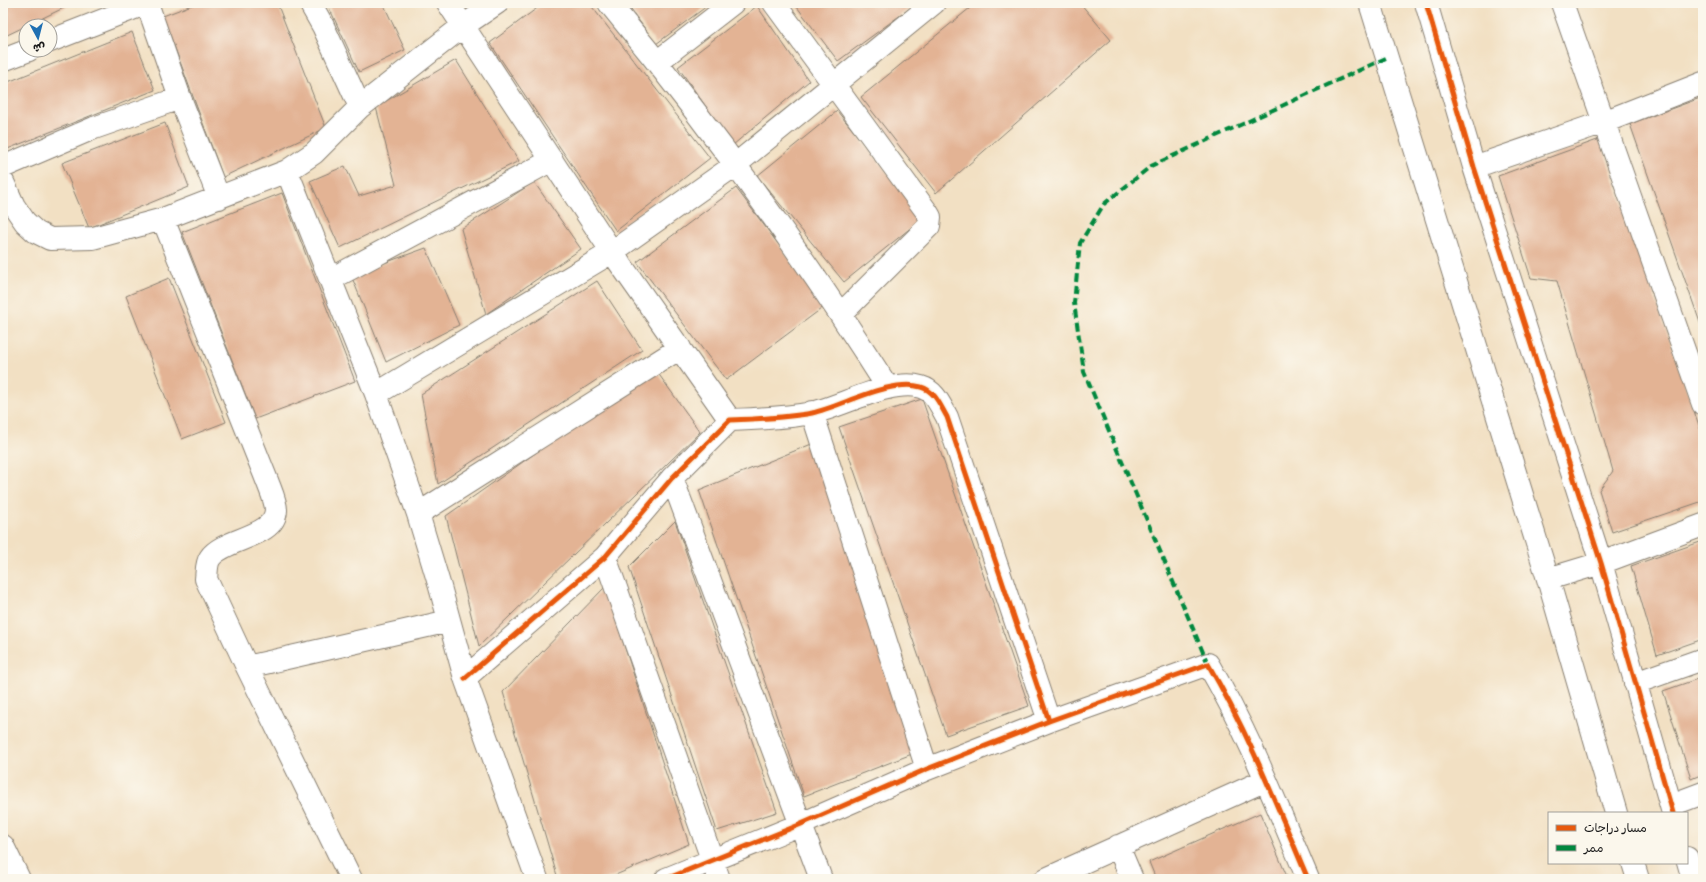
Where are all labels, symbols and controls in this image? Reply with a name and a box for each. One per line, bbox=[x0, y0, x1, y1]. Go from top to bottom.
north arrow bbox=[18, 18, 58, 58]
text: ش bbox=[32, 40, 46, 55]
legend bbox=[1548, 812, 1688, 864]
text: مسار دراجات bbox=[1584, 821, 1647, 836]
text: ممر bbox=[1583, 841, 1603, 856]

